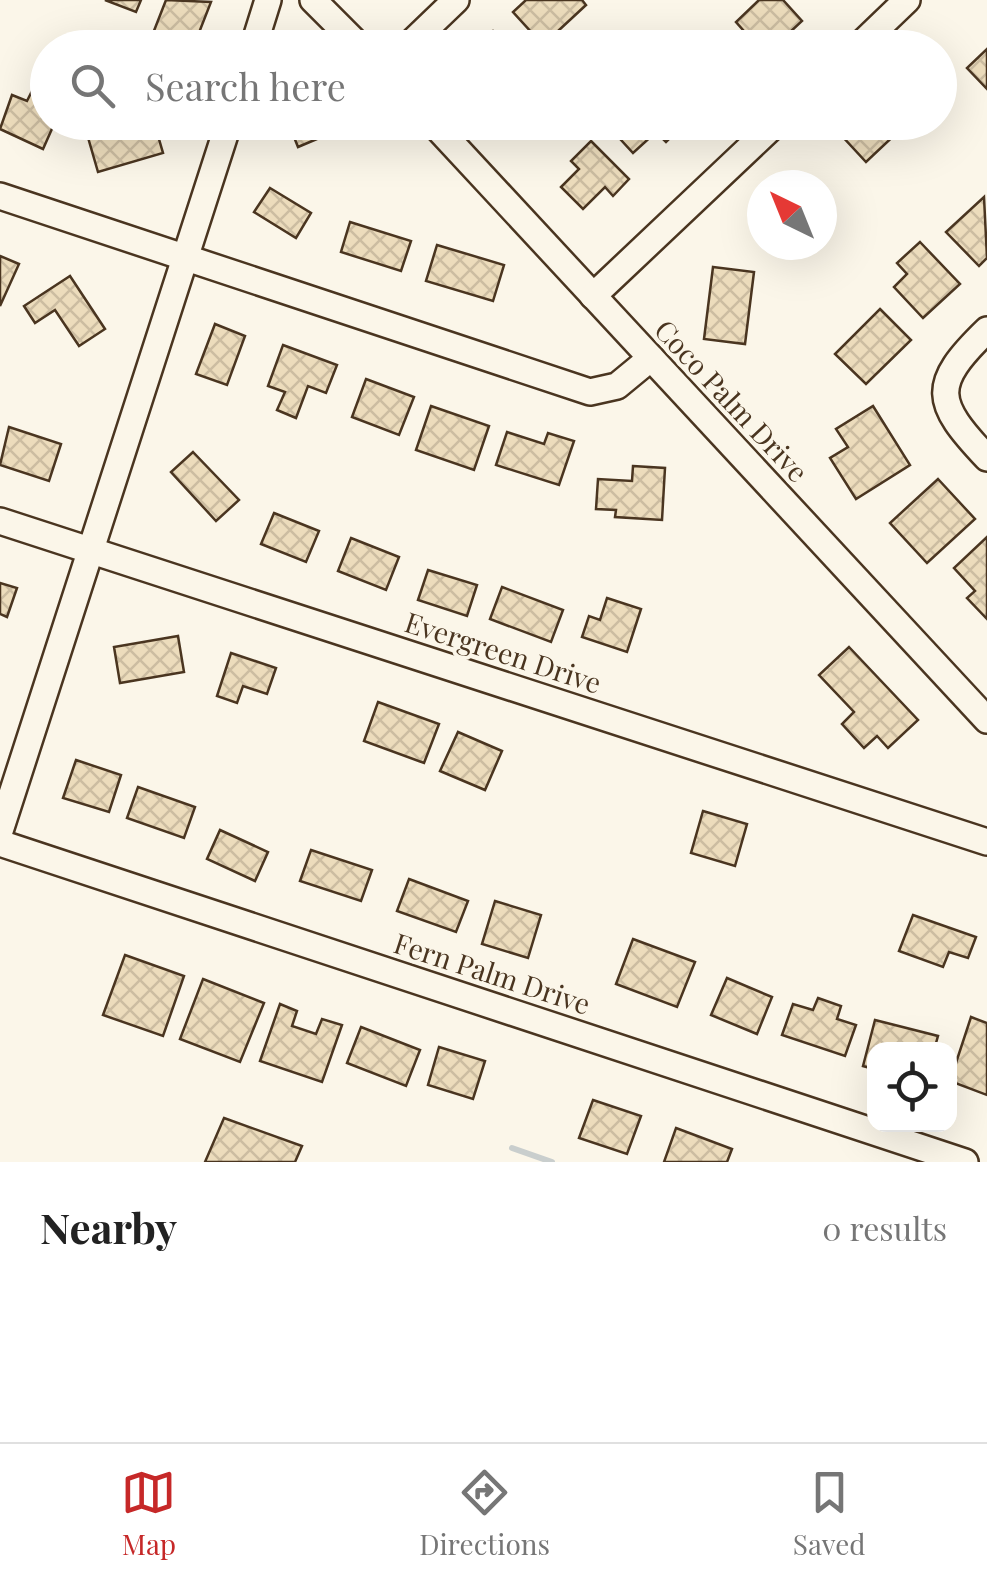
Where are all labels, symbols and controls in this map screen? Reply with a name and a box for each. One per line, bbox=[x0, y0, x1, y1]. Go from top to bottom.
search box bbox=[30, 30, 957, 140]
icon: search bbox=[65, 58, 120, 113]
text: Search here bbox=[145, 60, 346, 111]
north arrow bbox=[747, 170, 837, 260]
street label: Coco Palm Drive bbox=[647, 311, 817, 489]
street label: Evergreen Drive bbox=[401, 602, 606, 701]
street label: Fern Palm Drive bbox=[390, 923, 595, 1022]
map controls bbox=[867, 1042, 957, 1132]
button: locate bbox=[867, 1042, 957, 1132]
text: Nearby bbox=[40, 1199, 177, 1255]
text: 0 results bbox=[822, 1206, 947, 1249]
tab: Map bbox=[121, 1465, 176, 1562]
tab: Directions bbox=[419, 1465, 550, 1562]
tab: Saved bbox=[793, 1465, 866, 1562]

